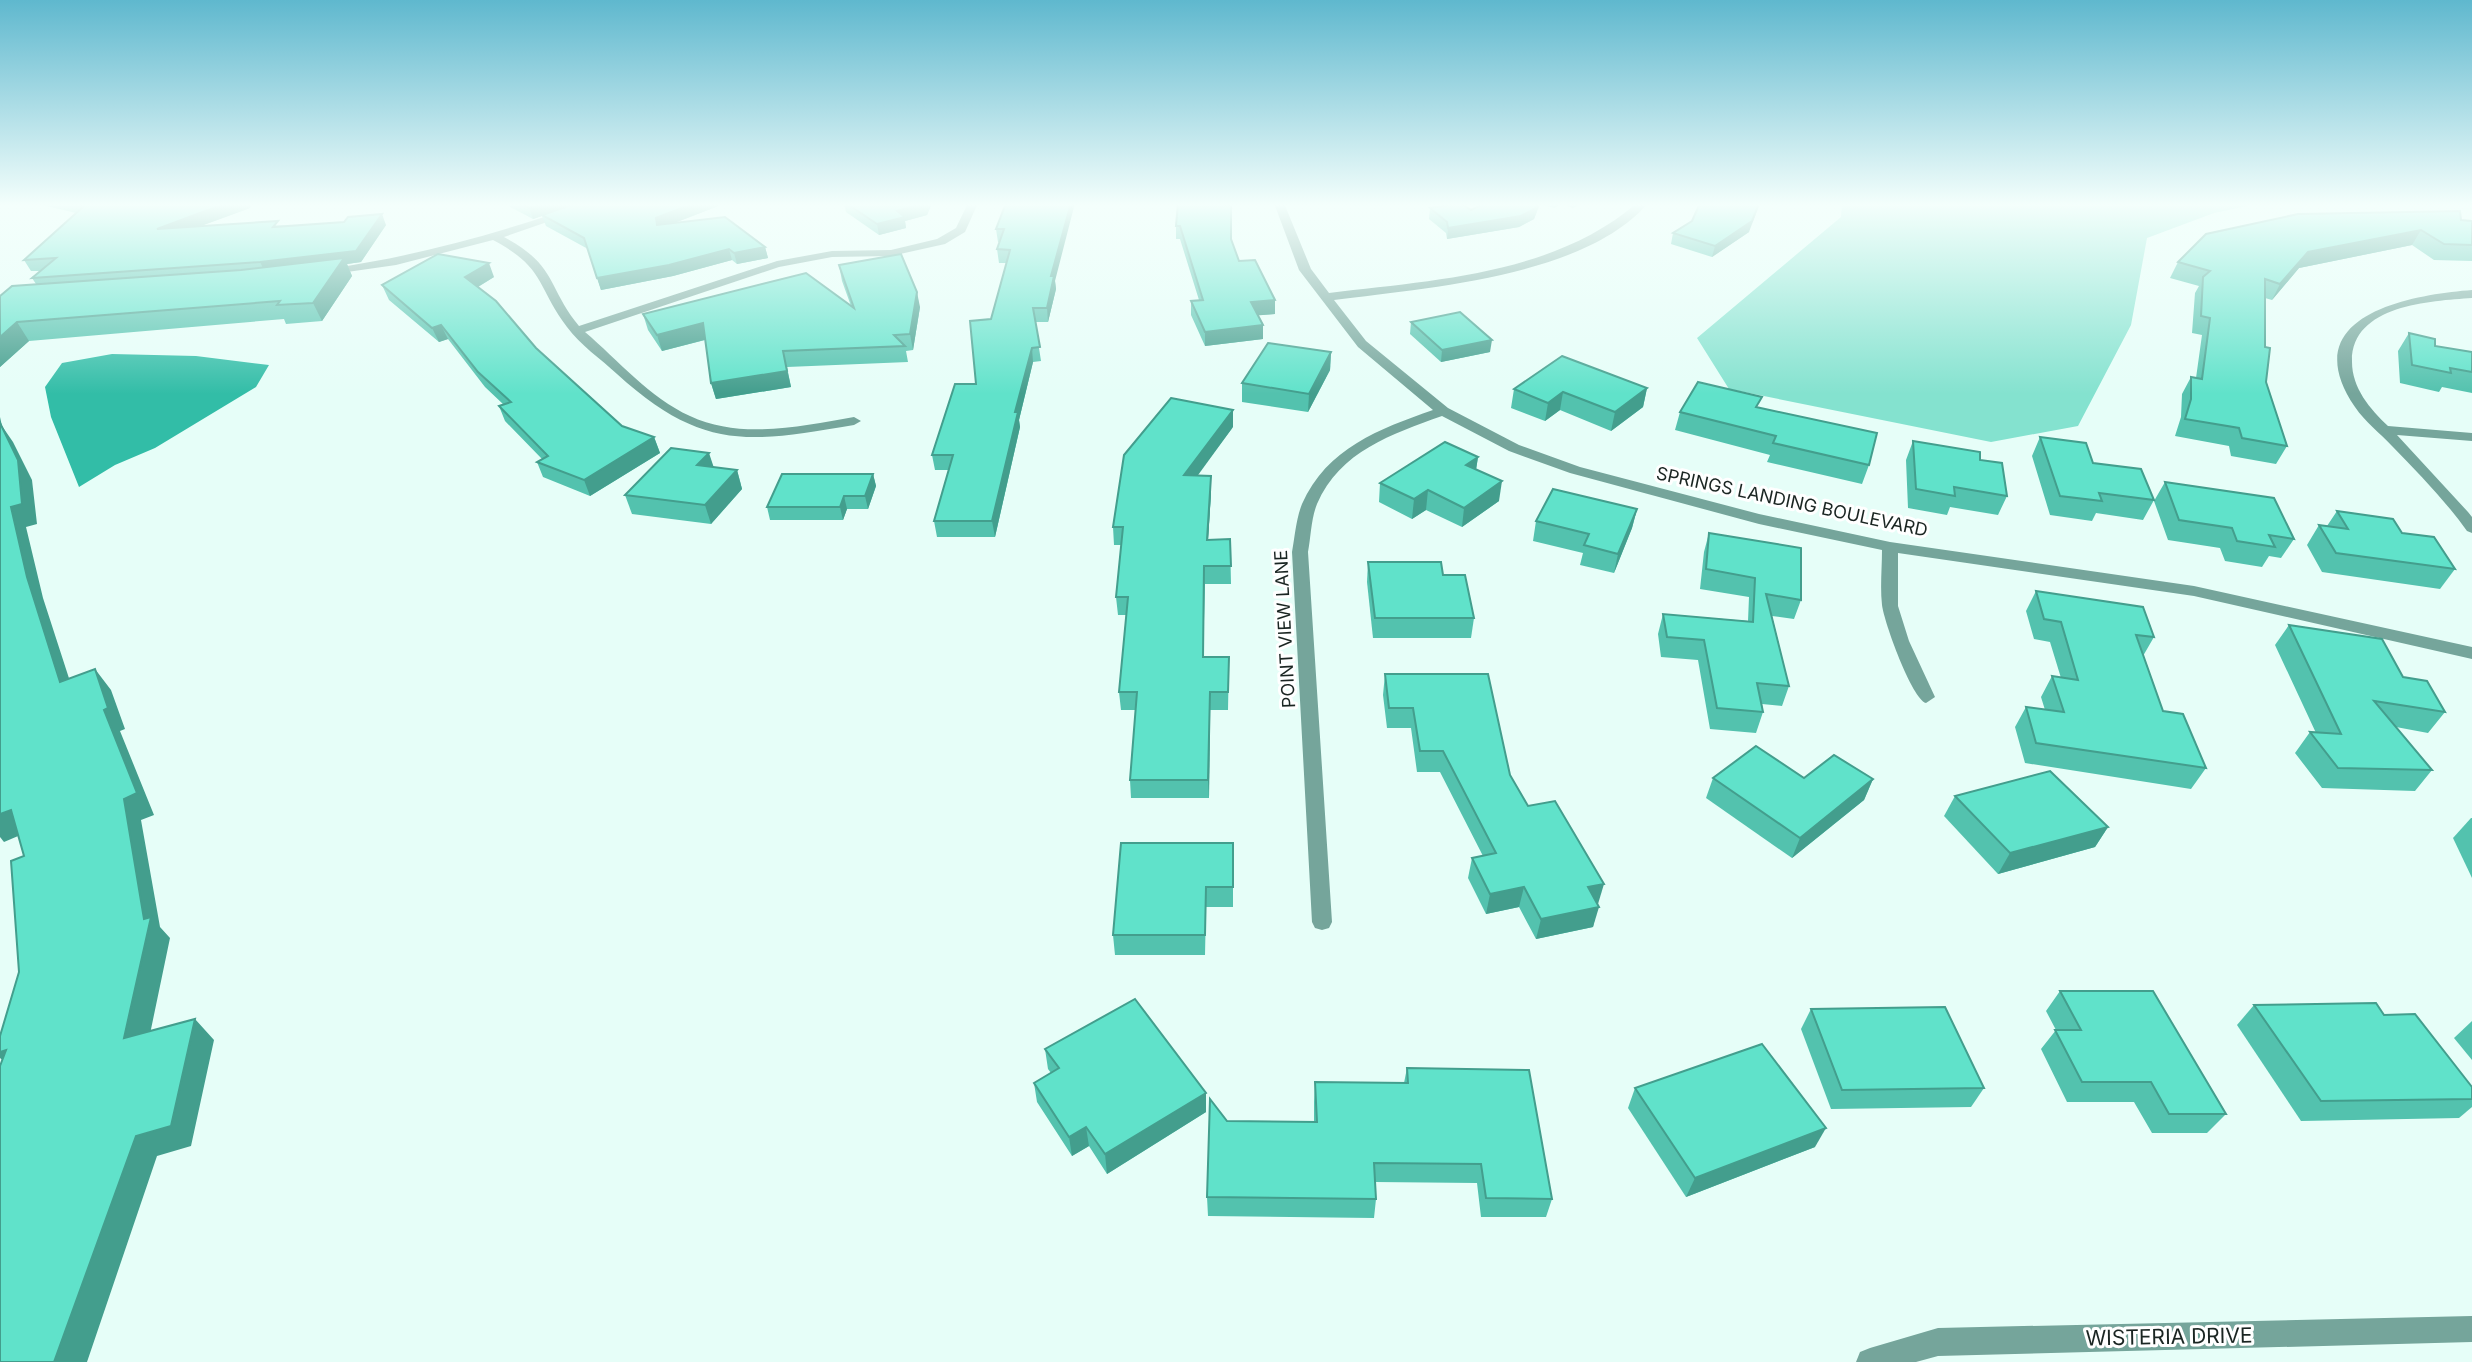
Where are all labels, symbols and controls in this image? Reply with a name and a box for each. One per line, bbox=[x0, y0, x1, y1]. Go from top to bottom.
street label: SPRINGS LANDING BOULEVARD bbox=[1654, 462, 1930, 541]
street label: POINT VIEW LANE bbox=[1270, 549, 1299, 709]
street label: WISTERIA DRIVE bbox=[2085, 1323, 2253, 1350]

